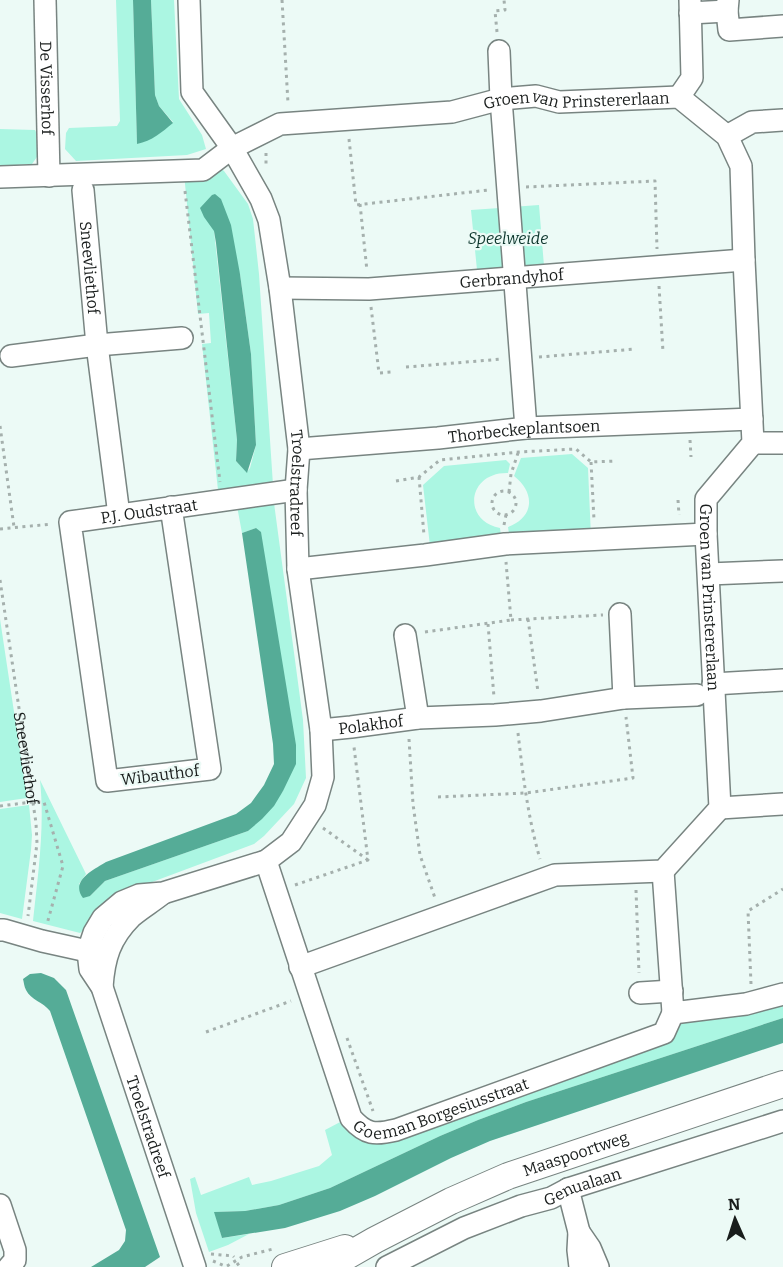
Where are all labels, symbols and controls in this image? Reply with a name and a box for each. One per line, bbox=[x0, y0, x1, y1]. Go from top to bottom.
street label: De Visserhof bbox=[36, 41, 58, 137]
street label: Groen van Prinstererlaan bbox=[481, 86, 670, 113]
street label: Sneevliethof bbox=[76, 220, 104, 316]
park label: Speelweide bbox=[468, 229, 548, 248]
street label: Gerbrandyhof bbox=[459, 264, 566, 291]
street label: Thorbeckeplantsoen bbox=[447, 416, 601, 446]
street label: Troelstradreef bbox=[286, 429, 309, 538]
street label: P.J. Oudstraat bbox=[99, 495, 199, 527]
street label: Groen van Prinstererlaan bbox=[696, 504, 724, 691]
street label: Polakhof bbox=[337, 710, 406, 738]
street label: Sneevliethof bbox=[10, 711, 43, 807]
street label: Wibauthof bbox=[120, 761, 202, 789]
street label: Troelstradreef bbox=[123, 1073, 175, 1182]
street label: Goeman Borgesiusstraat bbox=[349, 1073, 531, 1142]
street label: Maaspoortweg bbox=[520, 1127, 631, 1180]
street label: Genualaan bbox=[542, 1163, 623, 1209]
north arrow bbox=[705, 1189, 765, 1249]
text: N bbox=[728, 1195, 741, 1214]

